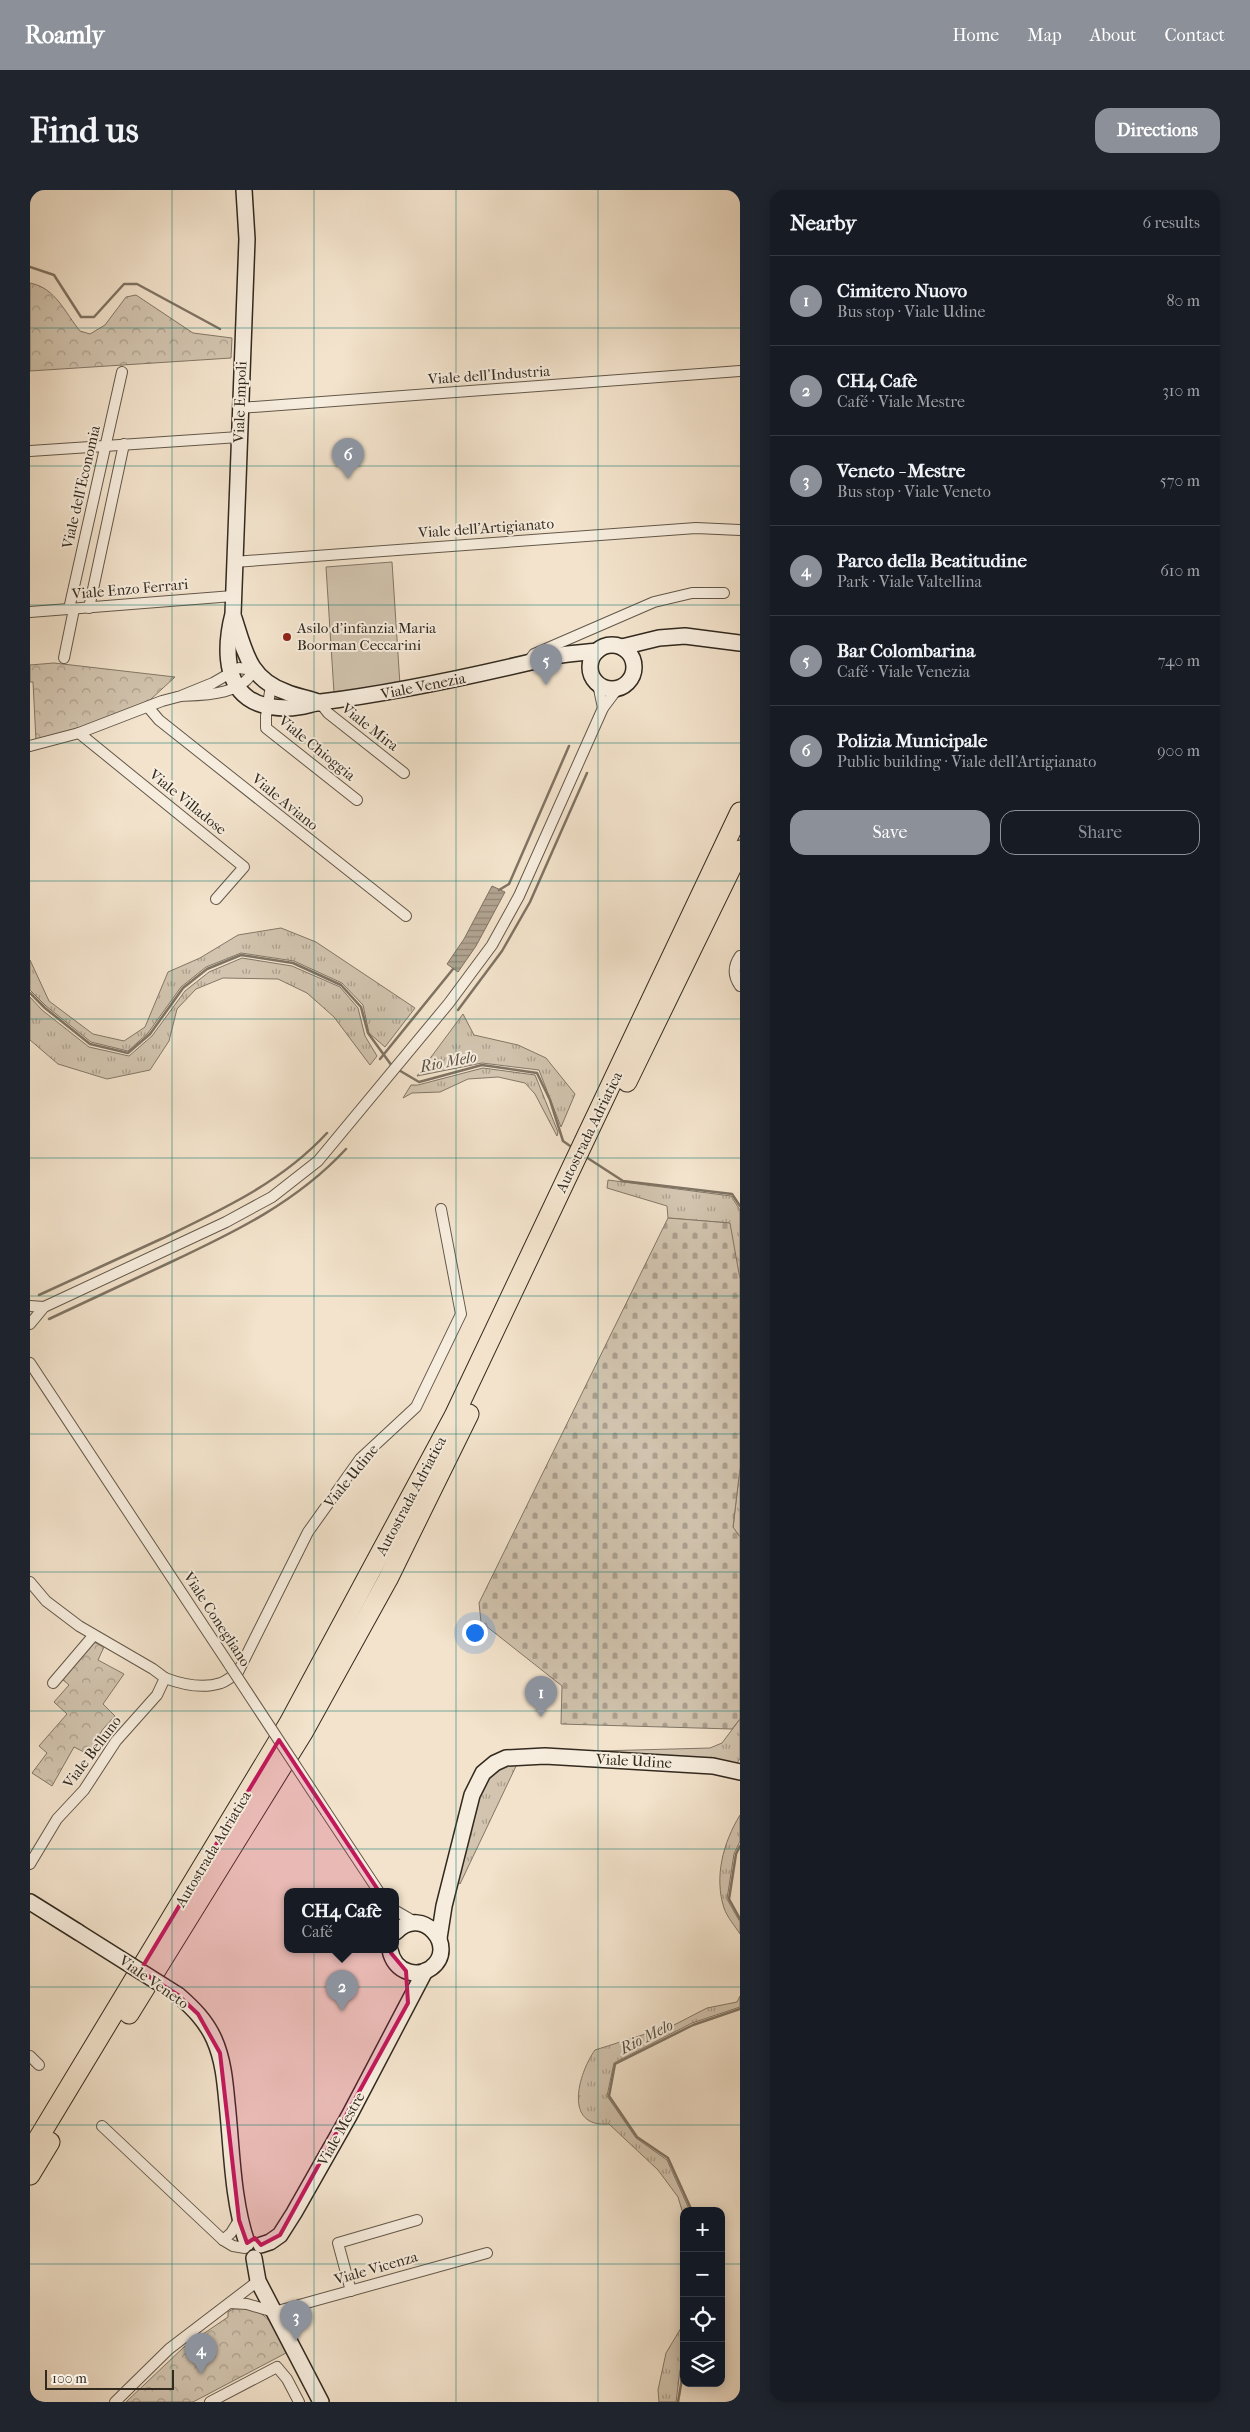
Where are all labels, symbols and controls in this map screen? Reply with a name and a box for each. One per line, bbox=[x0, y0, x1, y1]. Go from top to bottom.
text: Roamly bbox=[25, 21, 104, 49]
text: Home bbox=[952, 25, 999, 46]
text: Map bbox=[1027, 25, 1062, 46]
text: About bbox=[1090, 25, 1136, 46]
text: Contact bbox=[1164, 25, 1225, 46]
button: Directions bbox=[1095, 108, 1220, 153]
text: Find us bbox=[30, 110, 139, 151]
text: Nearby bbox=[790, 211, 856, 235]
text: 6 results bbox=[1142, 213, 1200, 232]
text: Cimitero Nuovo bbox=[837, 280, 967, 302]
text: 1 bbox=[803, 291, 809, 310]
text: 80 m bbox=[1166, 291, 1200, 310]
text: Bus stop · Viale Udine bbox=[837, 302, 985, 321]
street label: Viale Empoli bbox=[230, 360, 250, 444]
street label: Viale dell'Industria bbox=[426, 362, 552, 388]
text: CH4 Cafè bbox=[837, 370, 917, 392]
text: 2 bbox=[802, 381, 810, 400]
text: 310 m bbox=[1162, 381, 1200, 400]
text: Café · Viale Mestre bbox=[837, 392, 965, 411]
street label: Viale dell'Economia bbox=[58, 423, 104, 551]
pin: 6 bbox=[332, 438, 364, 479]
text: Veneto - Mestre bbox=[837, 460, 965, 482]
text: 3 bbox=[803, 471, 809, 490]
text: 570 m bbox=[1160, 471, 1200, 490]
text: Bus stop · Viale Veneto bbox=[837, 482, 991, 501]
street label: Viale dell'Artigianato bbox=[416, 514, 555, 542]
text: Parco della Beatitudine bbox=[837, 550, 1027, 572]
text: 4 bbox=[801, 561, 811, 580]
text: 610 m bbox=[1160, 561, 1200, 580]
text: Park · Viale Valtellina bbox=[837, 572, 982, 591]
street label: Viale Enzo Ferrari bbox=[70, 575, 190, 603]
place label: Asilo d'infanzia Maria Boorman Ceccarini bbox=[296, 619, 437, 654]
marker: Asilo d'infanzia Maria Boorman Ceccarini bbox=[281, 631, 293, 643]
text: Bar Colombarina bbox=[837, 640, 975, 662]
pin: 5 bbox=[530, 644, 562, 685]
text: 5 bbox=[803, 651, 809, 670]
text: 740 m bbox=[1158, 651, 1200, 670]
text: Café · Viale Venezia bbox=[837, 662, 970, 681]
street label: Viale Venezia bbox=[378, 669, 468, 703]
street label: Viale Mira bbox=[337, 699, 403, 755]
street label: Viale Chioggia bbox=[274, 711, 360, 785]
text: Polizia Municipale bbox=[837, 730, 987, 752]
text: 6 bbox=[802, 741, 810, 760]
text: 900 m bbox=[1157, 741, 1200, 760]
text: Public building · Viale dell'Artigianato bbox=[837, 752, 1096, 771]
street label: Viale Villadose bbox=[145, 765, 231, 839]
street label: Viale Aviano bbox=[247, 769, 322, 835]
button: Save bbox=[790, 810, 990, 855]
button: Share bbox=[1000, 810, 1200, 855]
water label: Rio Melo bbox=[417, 1047, 478, 1076]
street label: Autostrada Adriatica bbox=[551, 1068, 627, 1196]
street label: Autostrada Adriatica bbox=[372, 1432, 451, 1560]
street label: Viale Udine bbox=[319, 1440, 382, 1512]
street label: Viale Conegliano bbox=[179, 1567, 254, 1670]
your location bbox=[462, 1620, 488, 1646]
pin: 1 bbox=[525, 1676, 557, 1717]
street label: Viale Belluno bbox=[58, 1712, 125, 1792]
street label: Viale Udine bbox=[595, 1750, 673, 1772]
street label: Autostrada Adriatica bbox=[171, 1787, 255, 1911]
popup bbox=[284, 1888, 399, 1953]
text: CH4 Cafè bbox=[301, 1900, 382, 1922]
text: Café bbox=[301, 1922, 333, 1941]
street label: Viale Veneto bbox=[115, 1951, 193, 2013]
pin: 2 bbox=[326, 1970, 358, 2011]
water label: Rio Melo bbox=[615, 2015, 676, 2058]
street label: Viale Mestre bbox=[313, 2089, 369, 2170]
map controls bbox=[680, 2207, 725, 2387]
button: + bbox=[680, 2207, 725, 2252]
street label: Viale Vicenza bbox=[331, 2247, 421, 2289]
button: − bbox=[680, 2252, 725, 2297]
button: locate bbox=[680, 2297, 725, 2342]
pin: 3 bbox=[280, 2300, 312, 2341]
pin: 4 bbox=[185, 2333, 217, 2374]
button: layers bbox=[680, 2342, 725, 2387]
scale bar bbox=[45, 2367, 174, 2390]
text: 100 m bbox=[52, 2370, 87, 2387]

